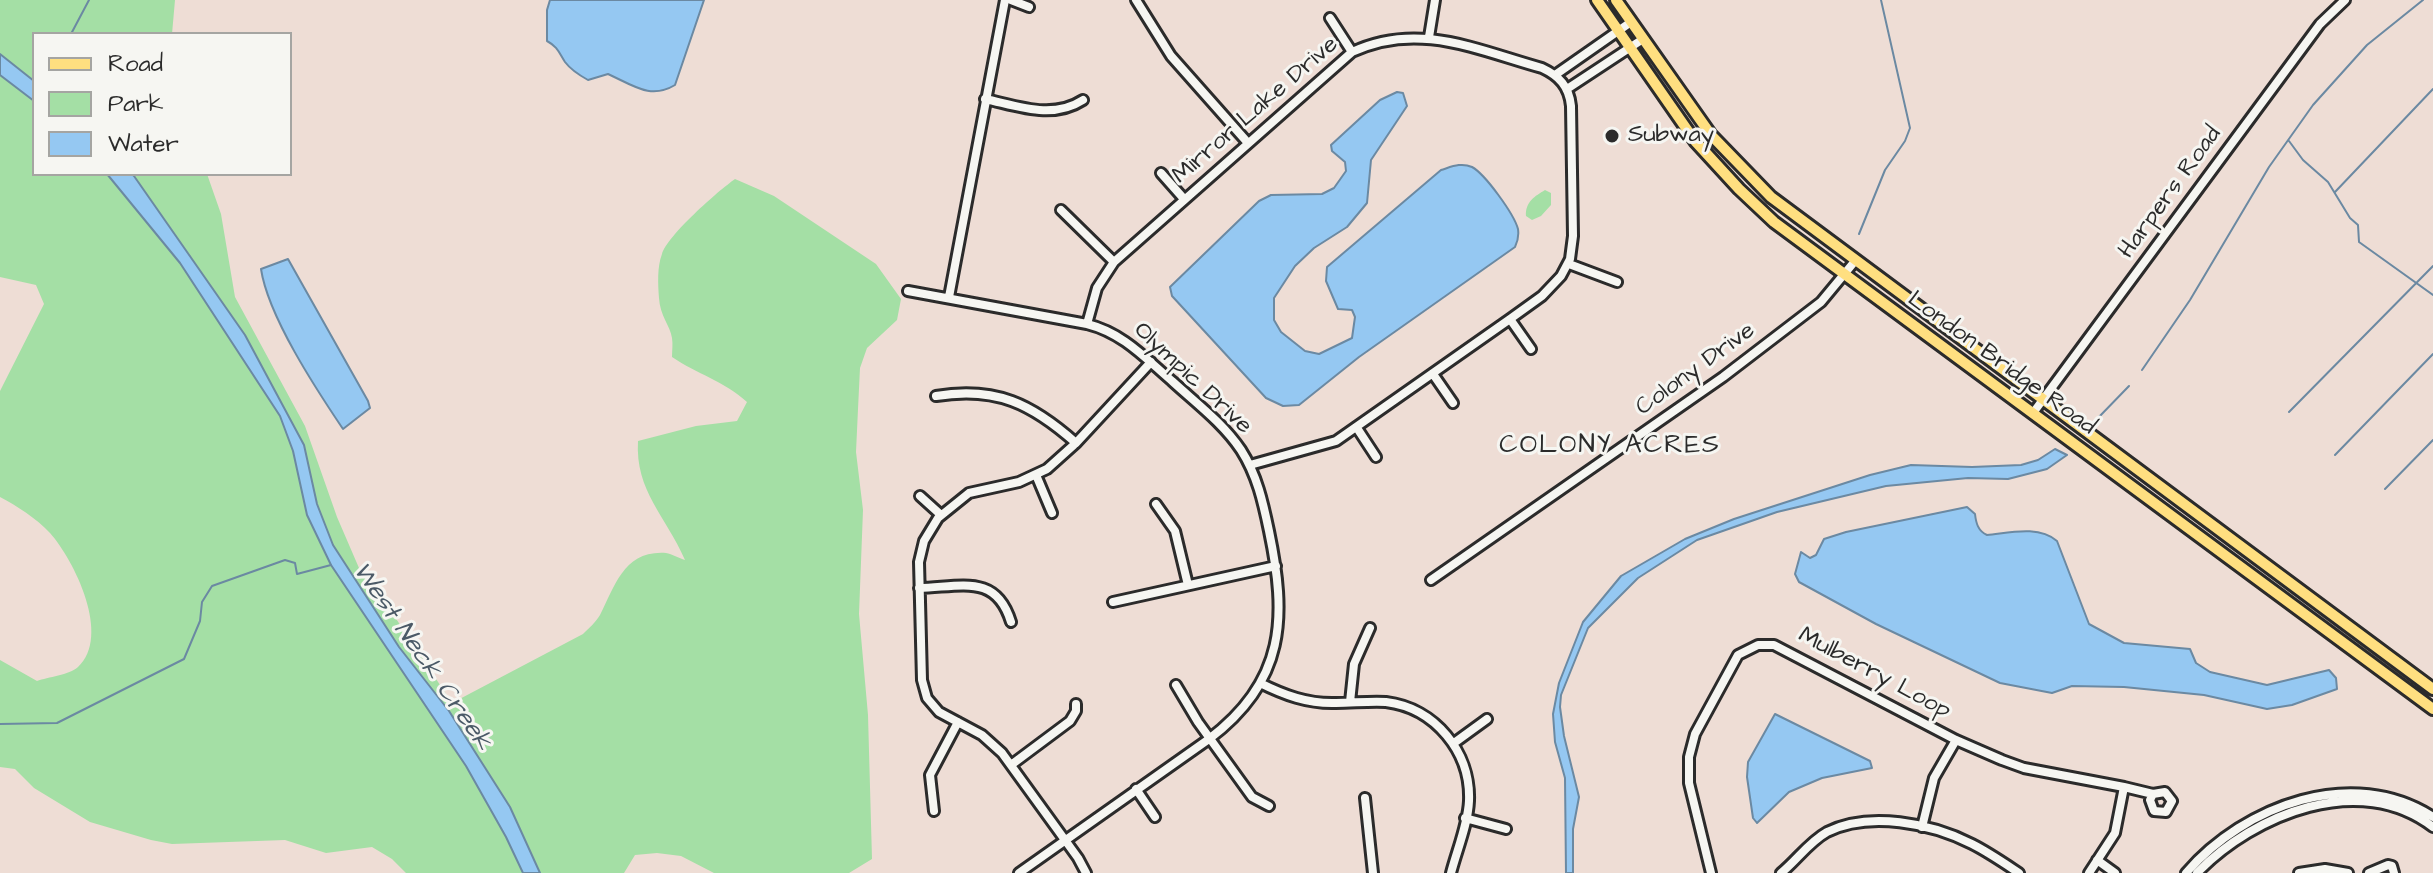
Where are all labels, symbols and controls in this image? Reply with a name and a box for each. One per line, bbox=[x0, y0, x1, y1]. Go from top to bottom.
street label: Mirror Lake Drive bbox=[1167, 31, 1345, 191]
legend bbox=[32, 32, 292, 176]
text: Road bbox=[108, 47, 163, 81]
text: Park bbox=[108, 87, 164, 121]
street label: Harpers Road bbox=[2113, 121, 2229, 265]
place label: Subway bbox=[1628, 122, 1714, 150]
text: Water bbox=[108, 127, 179, 161]
marker: Subway bbox=[1603, 127, 1621, 145]
street label: London Bridge Road bbox=[1901, 286, 2101, 442]
street label: Olympic Drive bbox=[1127, 317, 1257, 441]
street label: Colony Drive bbox=[1631, 317, 1761, 423]
district label: COLONY ACRES bbox=[1499, 431, 1721, 463]
water label: West Neck Creek bbox=[344, 557, 498, 757]
street label: Mulberry Loop bbox=[1793, 622, 1955, 726]

